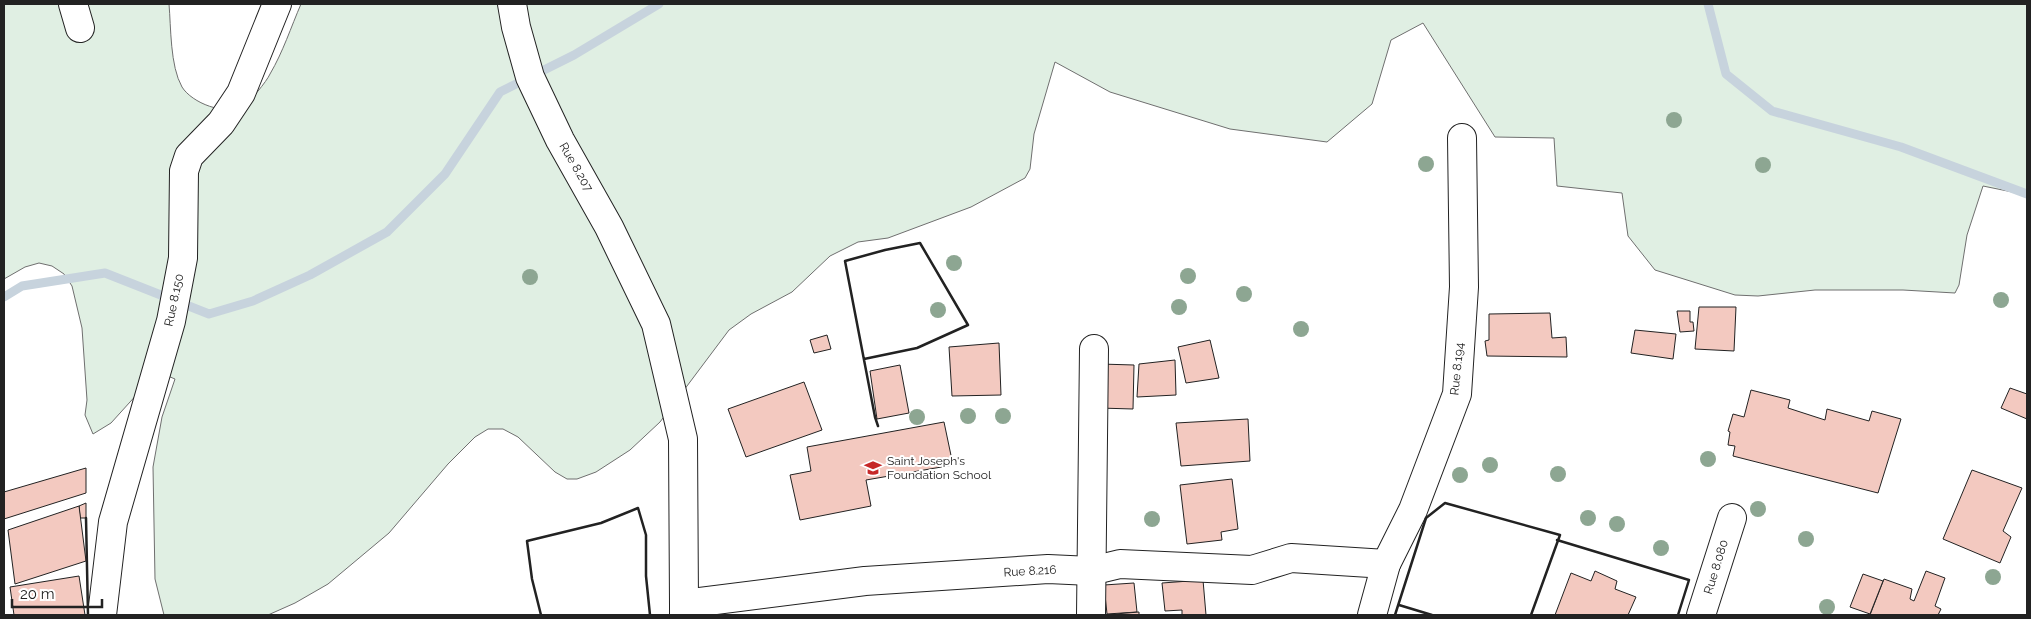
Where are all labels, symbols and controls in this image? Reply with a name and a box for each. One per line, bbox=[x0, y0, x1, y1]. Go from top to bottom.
street label: Rue 8.207 bbox=[556, 140, 596, 195]
street label: Rue 8.150 bbox=[162, 272, 186, 328]
street label: Rue 8.194 bbox=[1447, 341, 1467, 396]
place label: Saint Joseph's Foundation School bbox=[887, 454, 992, 482]
school or university icon: Saint Joseph's Foundation School bbox=[863, 458, 883, 478]
street label: Rue 8.080 bbox=[1701, 538, 1731, 596]
street label: Rue 8.216 bbox=[1003, 563, 1057, 579]
scale bar bbox=[12, 576, 102, 608]
text: 20 m bbox=[20, 585, 55, 603]

